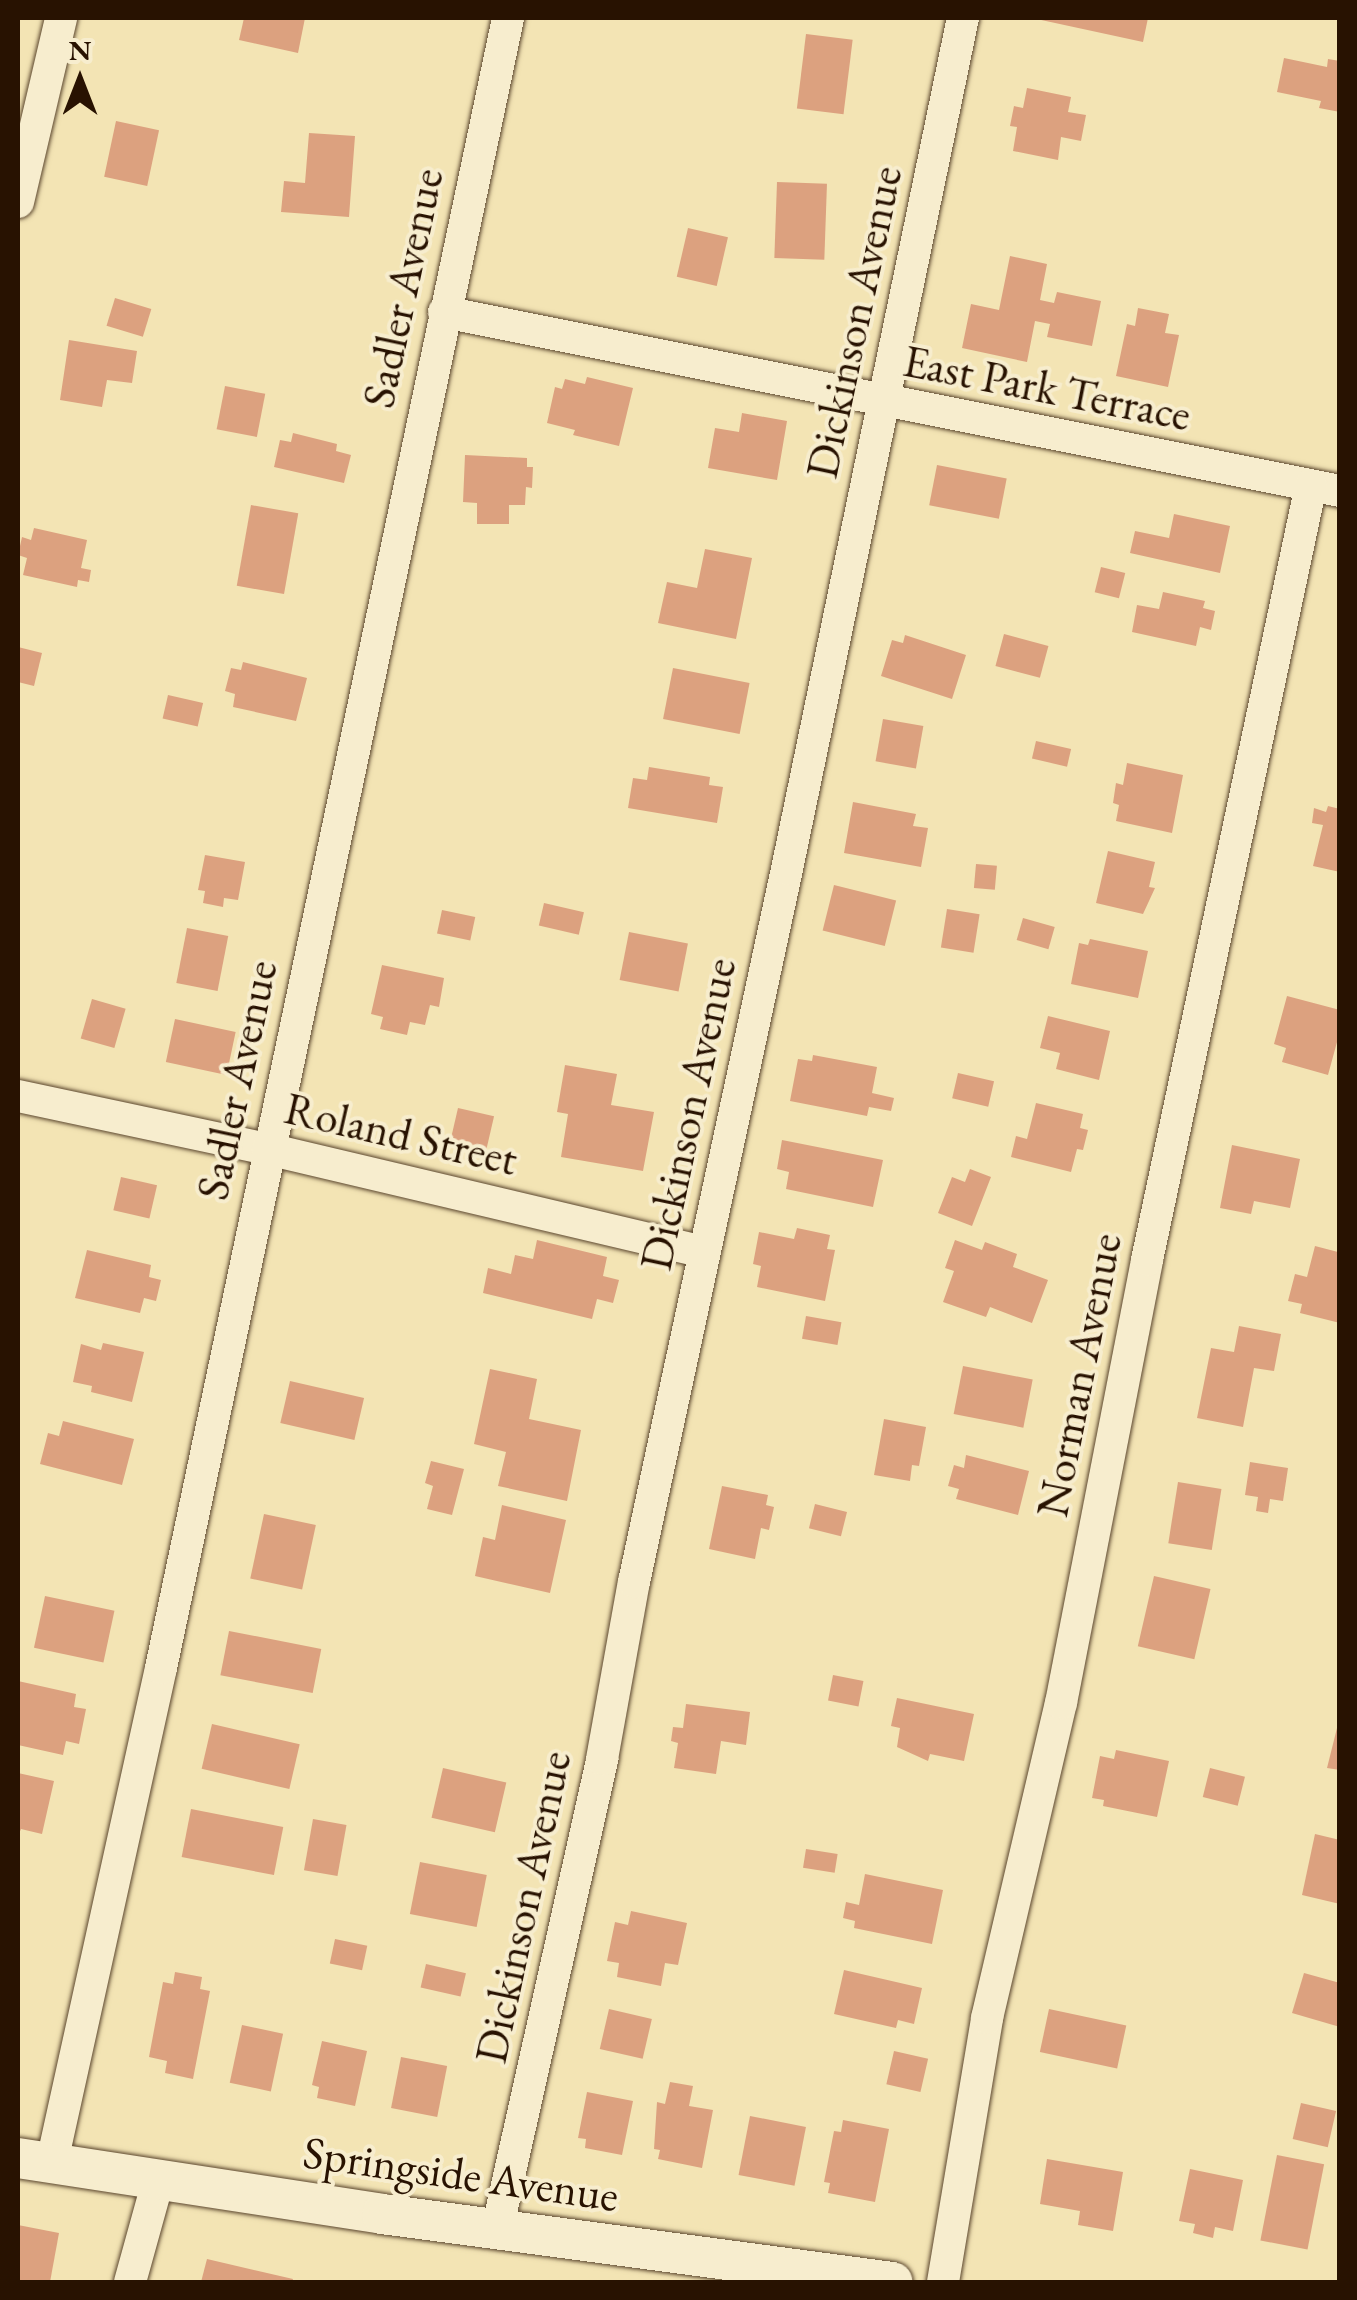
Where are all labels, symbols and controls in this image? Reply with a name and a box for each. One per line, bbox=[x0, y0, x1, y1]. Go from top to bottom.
north arrow bbox=[30, 30, 130, 130]
text: N bbox=[69, 32, 91, 68]
street label: Dickinson Avenue bbox=[795, 161, 913, 483]
street label: Sadler Avenue bbox=[351, 163, 455, 413]
street label: East Park Terrace bbox=[899, 334, 1195, 442]
street label: Dickinson Avenue bbox=[629, 953, 747, 1275]
street label: Sadler Avenue bbox=[185, 955, 289, 1205]
street label: Roland Street bbox=[280, 1081, 522, 1187]
street label: Norman Avenue bbox=[1025, 1229, 1133, 1521]
street label: Dickinson Avenue bbox=[464, 1746, 582, 2068]
street label: Springside Avenue bbox=[300, 2125, 622, 2223]

